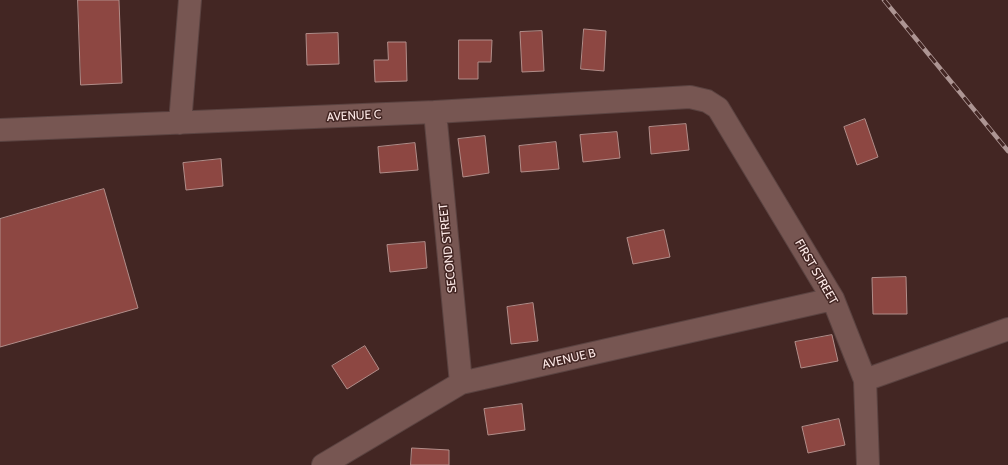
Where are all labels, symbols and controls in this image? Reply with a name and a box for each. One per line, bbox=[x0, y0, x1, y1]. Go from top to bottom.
street label: AVENUE C bbox=[326, 107, 382, 125]
street label: SECOND STREET bbox=[436, 202, 460, 294]
street label: FIRST STREET bbox=[792, 237, 840, 307]
street label: AVENUE B bbox=[541, 346, 597, 372]

